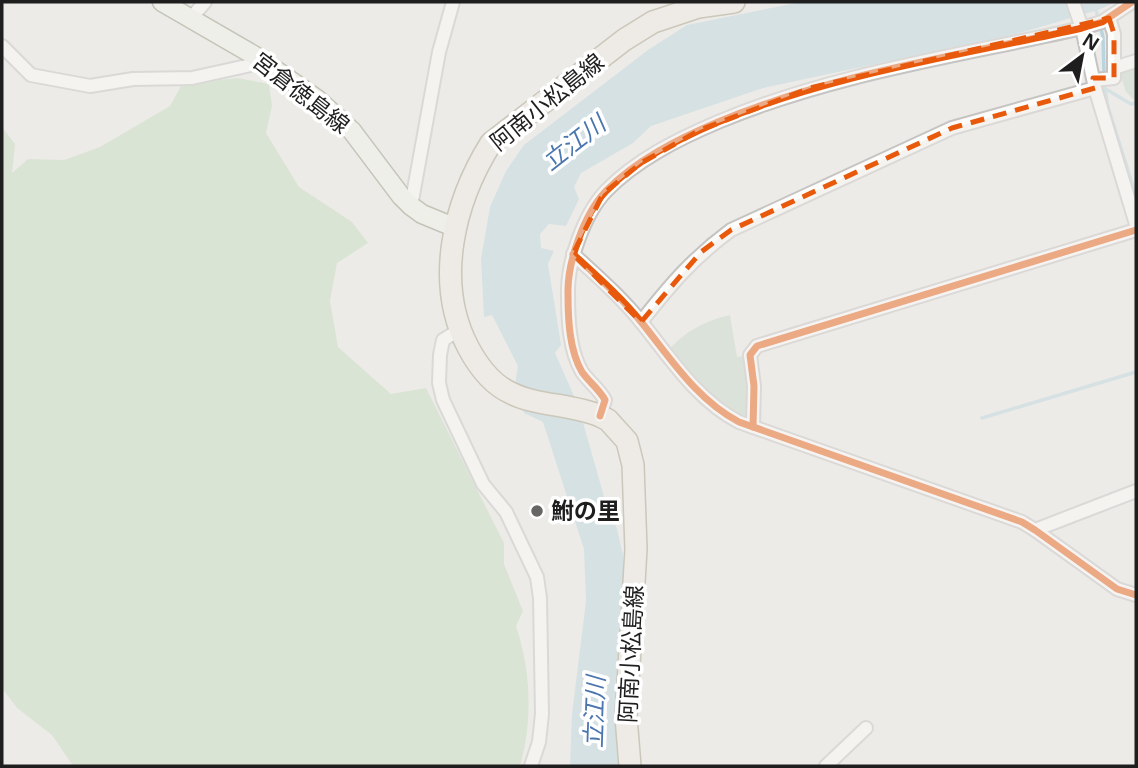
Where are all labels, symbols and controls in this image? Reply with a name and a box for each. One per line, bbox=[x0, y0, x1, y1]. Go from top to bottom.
north arrow bbox=[1047, 21, 1117, 91]
text: N bbox=[1078, 26, 1104, 57]
street label: 宮倉徳島線 bbox=[246, 44, 357, 140]
street label: 阿南小松島線 bbox=[483, 45, 610, 157]
water label: 立江川 bbox=[535, 105, 614, 177]
place label: 鮒の里 bbox=[551, 494, 620, 526]
marker: 鮒の里 bbox=[529, 503, 545, 519]
street label: 阿南小松島線 bbox=[610, 584, 650, 724]
water label: 立江川 bbox=[576, 672, 611, 749]

